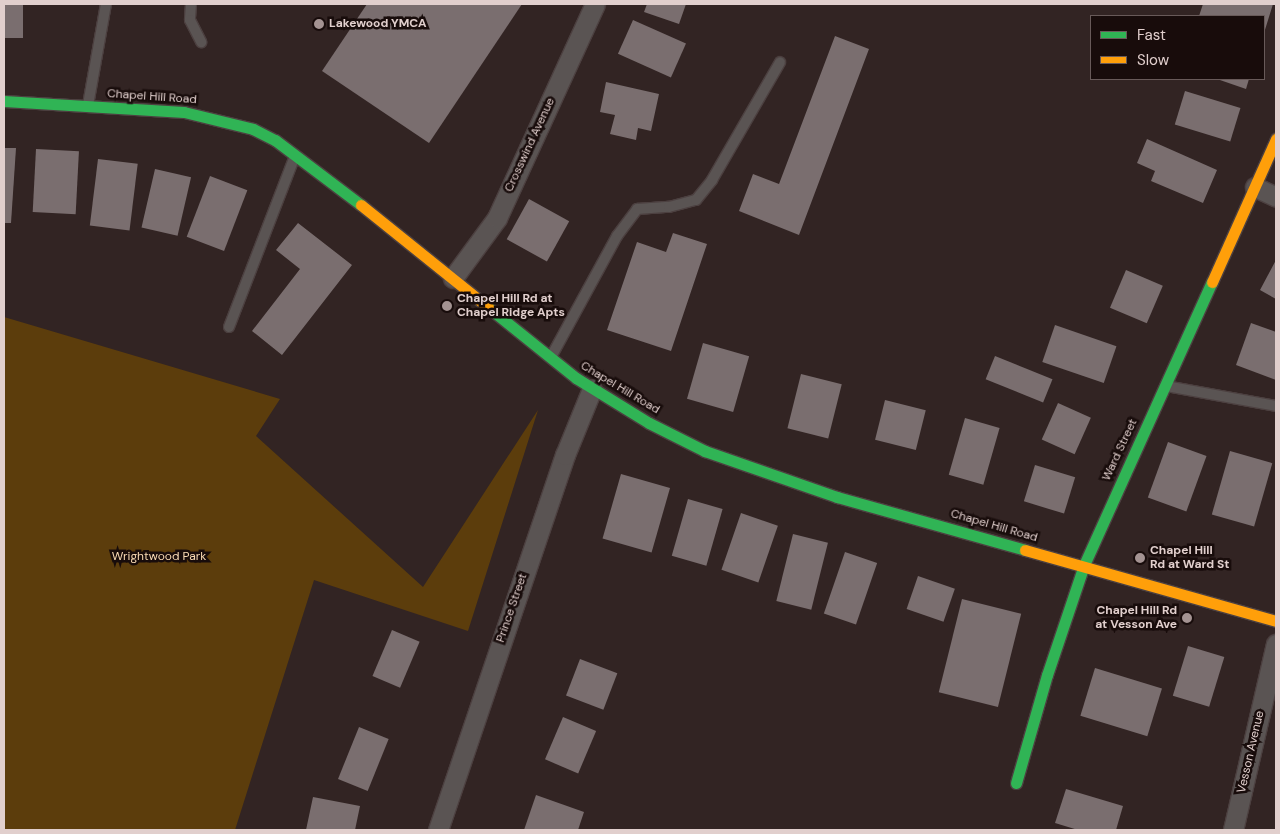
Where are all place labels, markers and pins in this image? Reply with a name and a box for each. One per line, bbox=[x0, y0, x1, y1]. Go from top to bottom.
place label: Lakewood YMCA bbox=[329, 17, 427, 31]
marker: Lakewood YMCA bbox=[313, 18, 325, 30]
place label: Chapel Hill Rd at Chapel Ridge Apts bbox=[457, 292, 565, 320]
marker: Chapel Hill Rd at Chapel Ridge Apts bbox=[441, 300, 453, 312]
place label: Chapel Hill Rd at Ward St bbox=[1150, 544, 1229, 572]
marker: Chapel Hill Rd at Ward St bbox=[1134, 552, 1146, 564]
place label: Chapel Hill Rd at Vesson Ave bbox=[1095, 604, 1177, 632]
marker: Chapel Hill Rd at Vesson Ave bbox=[1181, 612, 1193, 624]

